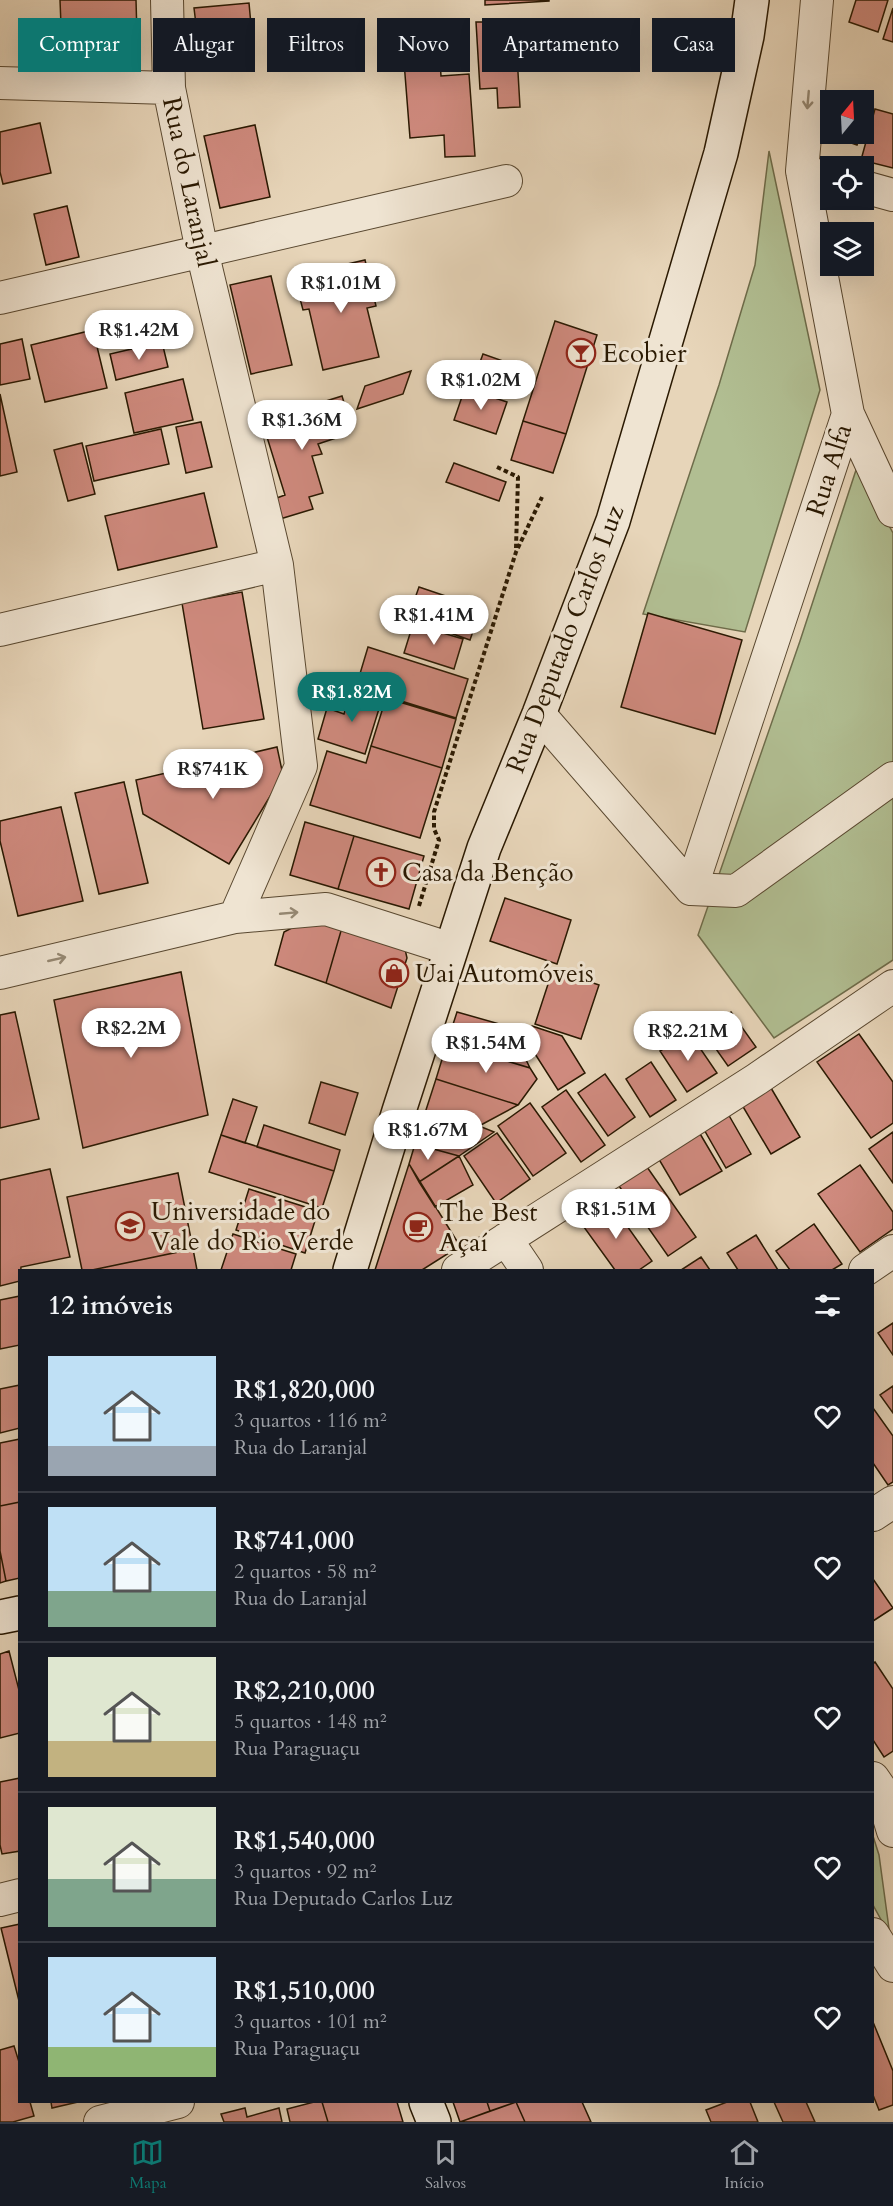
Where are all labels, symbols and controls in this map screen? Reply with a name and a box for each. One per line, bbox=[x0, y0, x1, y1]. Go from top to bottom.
chip: Comprar bbox=[18, 18, 141, 72]
chip: Alugar bbox=[153, 18, 255, 72]
chip: Filtros bbox=[267, 18, 365, 72]
chip: Novo bbox=[377, 18, 470, 72]
chip: Apartamento bbox=[482, 18, 640, 72]
chip: Casa bbox=[652, 18, 735, 72]
one-way arrow bbox=[802, 90, 813, 110]
north arrow bbox=[820, 90, 874, 144]
map controls bbox=[820, 90, 874, 276]
street label: Rua do Laranjal bbox=[154, 94, 224, 271]
button: locate bbox=[820, 156, 874, 210]
button: layers bbox=[820, 222, 874, 276]
pin: R$1.01M bbox=[286, 263, 396, 314]
text: R$1.01M bbox=[301, 269, 381, 296]
pin: R$1.42M bbox=[84, 310, 194, 361]
text: R$1.42M bbox=[99, 316, 179, 343]
place label: Ecobier bbox=[602, 336, 687, 371]
bar icon: Ecobier bbox=[565, 337, 597, 369]
pin: R$1.02M bbox=[426, 360, 536, 411]
text: R$1.02M bbox=[441, 366, 521, 393]
pin: R$1.36M bbox=[247, 400, 357, 451]
text: R$1.36M bbox=[262, 406, 342, 433]
street label: Rua Alfa bbox=[798, 420, 860, 520]
street label: Rua Deputado Carlos Luz bbox=[498, 500, 632, 778]
pin: R$1.41M bbox=[379, 595, 489, 646]
text: R$1.41M bbox=[394, 601, 474, 628]
pin: R$1.82M bbox=[297, 672, 407, 723]
text: R$1.82M bbox=[312, 678, 392, 705]
pin: R$741K bbox=[164, 749, 262, 800]
text: R$741K bbox=[177, 755, 249, 782]
place label: Casa da Benção bbox=[402, 855, 574, 890]
church icon: Casa da Benção bbox=[365, 856, 397, 888]
one-way arrow bbox=[278, 907, 298, 918]
one-way arrow bbox=[47, 953, 66, 965]
place label: Uai Automóveis bbox=[415, 956, 594, 991]
shop icon: Uai Automóveis bbox=[378, 957, 410, 989]
pin: R$2.2M bbox=[82, 1008, 180, 1059]
pin: R$2.21M bbox=[633, 1011, 743, 1062]
text: R$2.2M bbox=[96, 1014, 166, 1041]
text: R$2.21M bbox=[648, 1017, 728, 1044]
pin: R$1.54M bbox=[431, 1023, 541, 1074]
text: R$1.54M bbox=[446, 1029, 526, 1056]
pin: R$1.67M bbox=[373, 1110, 483, 1161]
text: R$1.67M bbox=[388, 1116, 468, 1143]
pin: R$1.51M bbox=[561, 1189, 671, 1240]
place label: Universidade do Vale do Rio Verde bbox=[151, 1194, 354, 1259]
place label: The Best Açaí bbox=[439, 1195, 538, 1260]
text: R$1.51M bbox=[576, 1195, 656, 1222]
school or university icon: Universidade do Vale do Rio Verde bbox=[114, 1210, 146, 1242]
cafe icon: The Best Açaí bbox=[402, 1211, 434, 1243]
text: 12 imóveis bbox=[48, 1288, 173, 1323]
icon: filters bbox=[811, 1289, 844, 1322]
text: R$1,820,000 bbox=[234, 1372, 375, 1407]
icon: home bbox=[96, 1380, 168, 1452]
icon: heart bbox=[811, 1400, 844, 1433]
text: 3 quartos · 116 m² bbox=[234, 1407, 387, 1434]
text: Rua do Laranjal bbox=[234, 1434, 367, 1461]
text: R$741,000 bbox=[234, 1523, 354, 1558]
icon: home bbox=[96, 1531, 168, 1603]
icon: heart bbox=[811, 1551, 844, 1584]
text: 2 quartos · 58 m² bbox=[234, 1558, 376, 1585]
text: Rua do Laranjal bbox=[234, 1585, 367, 1612]
text: R$2,210,000 bbox=[234, 1673, 375, 1708]
icon: home bbox=[96, 1681, 168, 1753]
icon: heart bbox=[811, 1701, 844, 1734]
text: 5 quartos · 148 m² bbox=[234, 1708, 387, 1735]
text: Rua Paraguaçu bbox=[234, 1735, 360, 1762]
text: R$1,540,000 bbox=[234, 1823, 375, 1858]
icon: home bbox=[96, 1831, 168, 1903]
icon: heart bbox=[811, 1851, 844, 1884]
text: 3 quartos · 92 m² bbox=[234, 1858, 376, 1885]
text: Rua Deputado Carlos Luz bbox=[234, 1885, 453, 1912]
text: R$1,510,000 bbox=[234, 1973, 375, 2008]
icon: home bbox=[96, 1981, 168, 2053]
icon: heart bbox=[811, 2001, 844, 2034]
text: 3 quartos · 101 m² bbox=[234, 2008, 387, 2035]
text: Rua Paraguaçu bbox=[234, 2035, 360, 2062]
tab: Mapa bbox=[129, 2136, 167, 2194]
tab: Salvos bbox=[425, 2136, 466, 2194]
tab: Início bbox=[724, 2136, 764, 2194]

